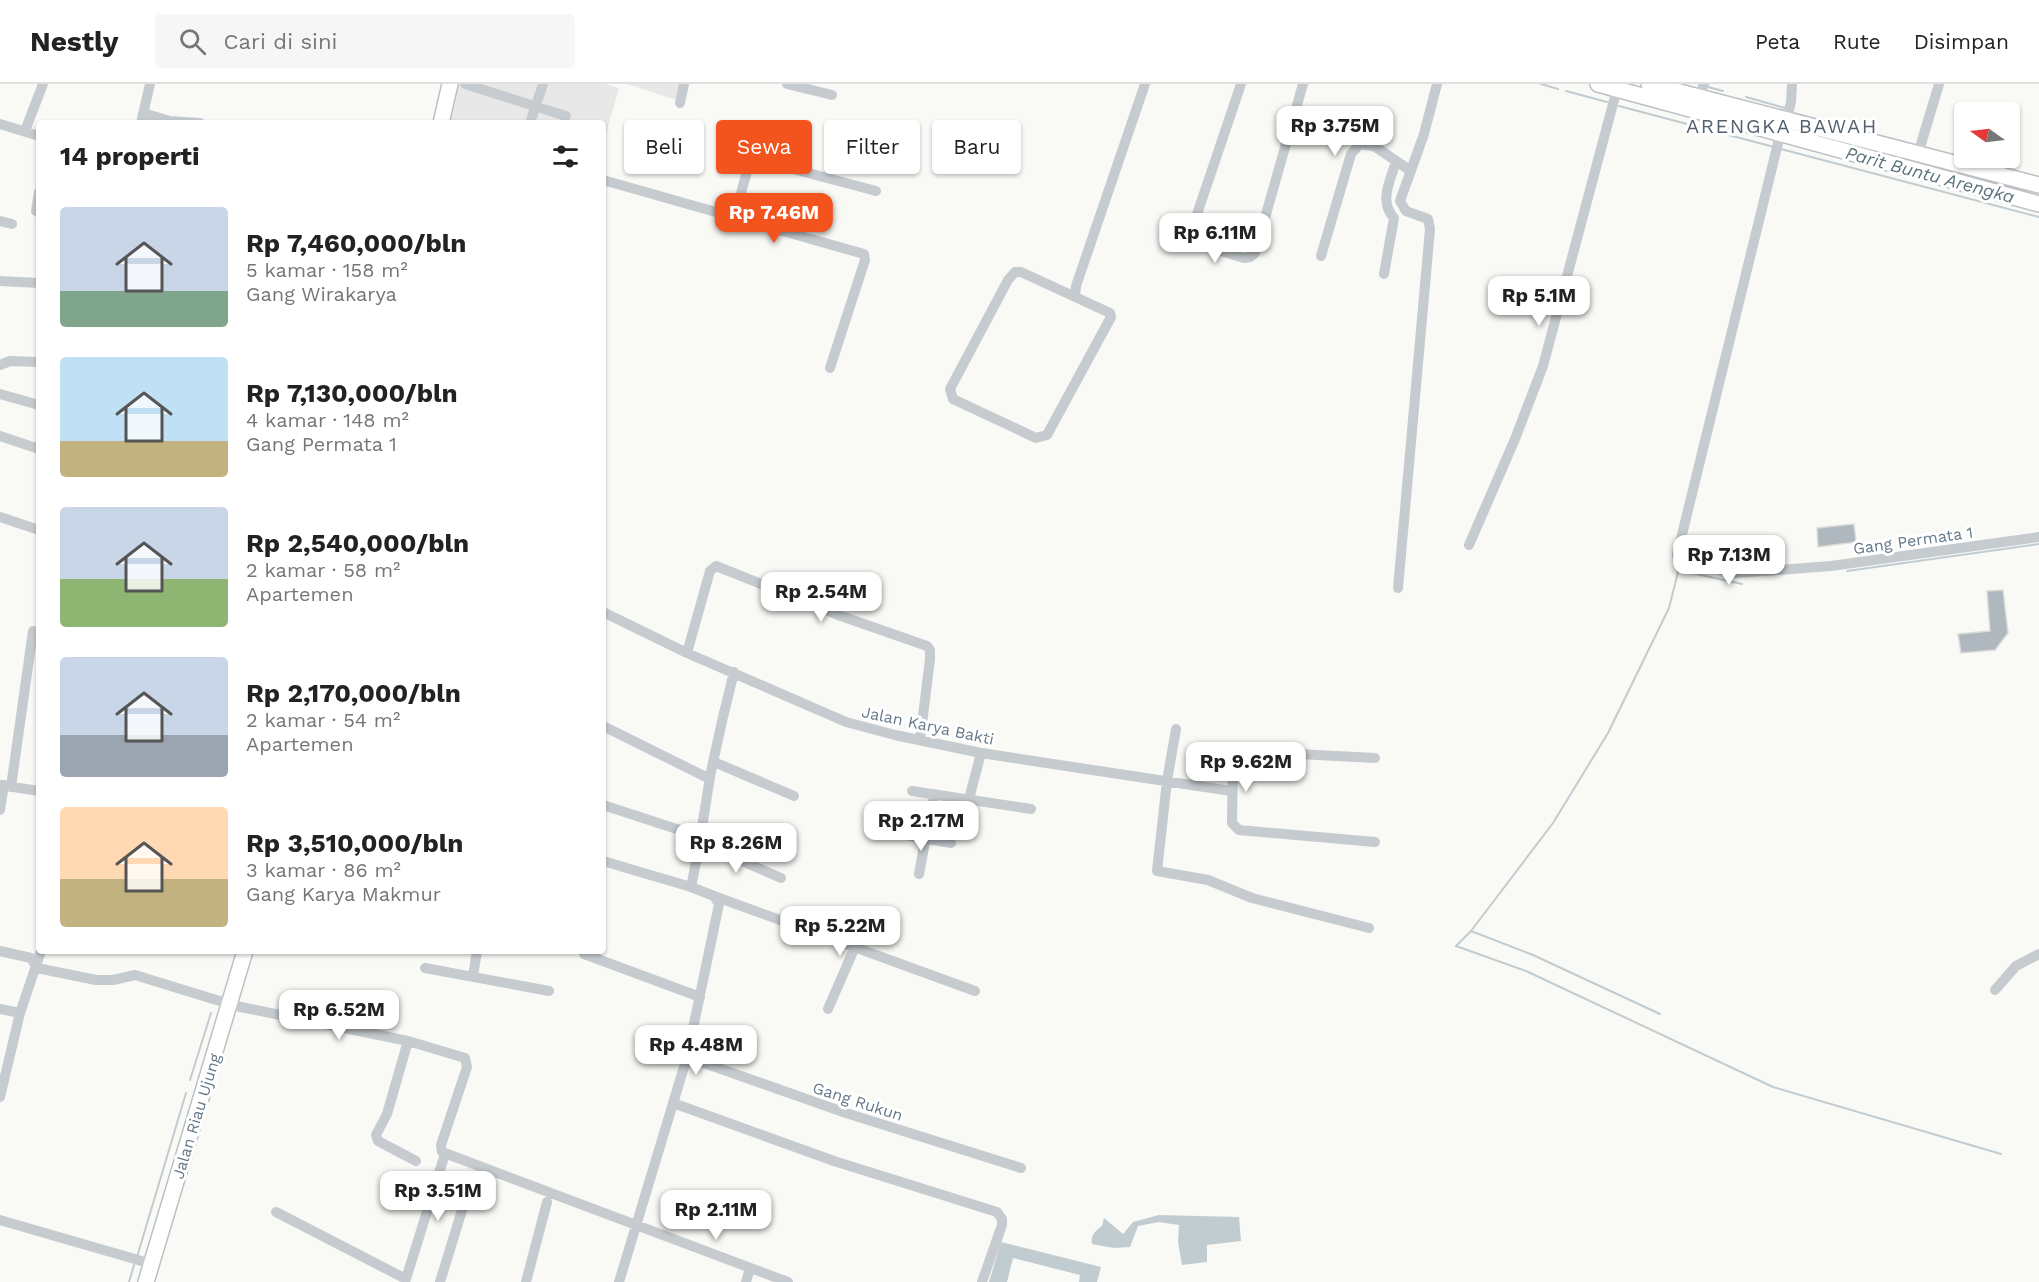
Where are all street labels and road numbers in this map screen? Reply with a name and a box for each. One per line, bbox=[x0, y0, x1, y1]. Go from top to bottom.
street label: Gang Permata 1 bbox=[1852, 523, 1974, 558]
street label: Jalan Karya Bakti bbox=[860, 702, 996, 749]
street label: Jalan Riau Ujung bbox=[168, 1051, 225, 1181]
street label: Gang Rukun bbox=[810, 1078, 905, 1125]

